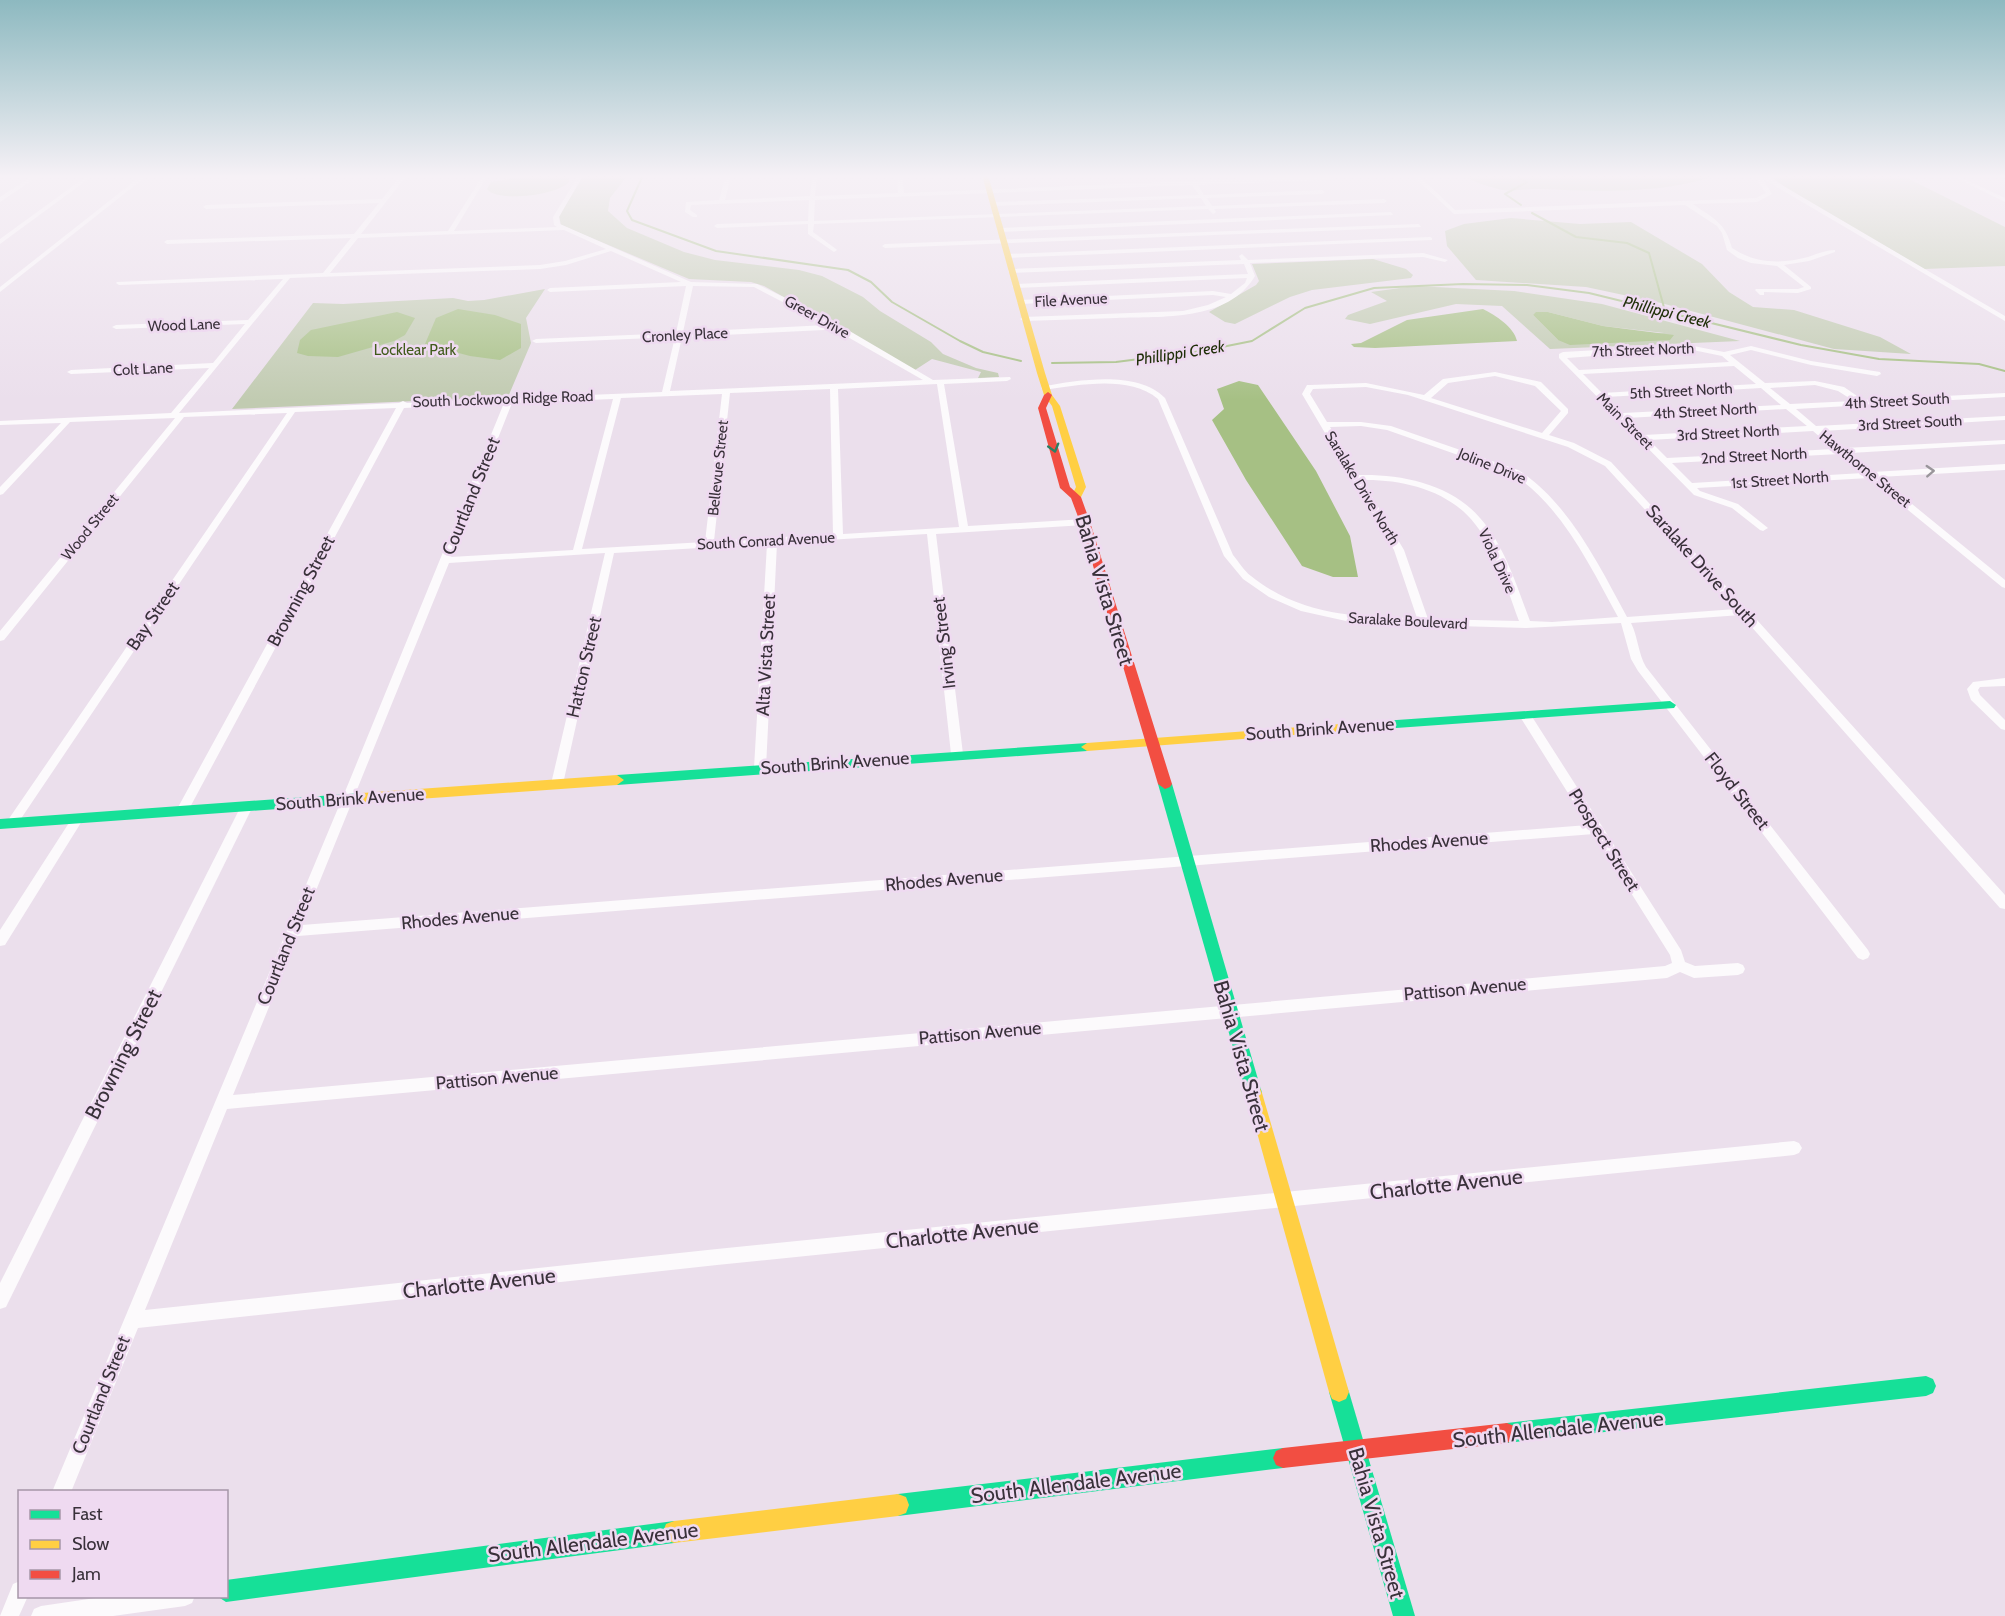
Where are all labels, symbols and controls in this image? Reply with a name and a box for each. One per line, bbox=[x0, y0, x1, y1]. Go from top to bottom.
street label: File Avenue bbox=[1034, 289, 1108, 311]
street label: Greer Drive bbox=[781, 292, 853, 342]
water label: Phillippi Creek bbox=[1621, 292, 1714, 332]
street label: Wood Lane bbox=[147, 315, 221, 335]
street label: Cronley Place bbox=[642, 324, 729, 346]
water label: Phillippi Creek bbox=[1134, 336, 1227, 369]
street label: 7th Street North bbox=[1591, 339, 1695, 361]
park label: Locklear Park bbox=[374, 341, 457, 359]
street label: Colt Lane bbox=[113, 358, 174, 380]
street label: 5th Street North bbox=[1629, 379, 1733, 403]
street label: South Lockwood Ridge Road bbox=[412, 387, 594, 411]
street label: Main Street bbox=[1593, 389, 1657, 453]
street label: 4th Street South bbox=[1844, 389, 1950, 413]
street label: 4th Street North bbox=[1653, 399, 1757, 423]
street label: 3rd Street South bbox=[1857, 411, 1963, 435]
street label: Bellevue Street bbox=[704, 419, 732, 517]
street label: 3rd Street North bbox=[1676, 421, 1780, 445]
street label: Hawthorne Street bbox=[1816, 427, 1914, 511]
street label: Saralake Drive North bbox=[1321, 428, 1403, 548]
street label: Courtland Street bbox=[437, 434, 505, 558]
one-way arrow bbox=[1047, 442, 1059, 453]
street label: Joline Drive bbox=[1454, 444, 1529, 488]
street label: 2nd Street North bbox=[1700, 444, 1808, 468]
one-way arrow bbox=[1925, 465, 1934, 478]
street label: 1st Street North bbox=[1730, 468, 1830, 492]
street label: Wood Street bbox=[58, 490, 122, 564]
street label: Saralake Drive South bbox=[1641, 500, 1763, 632]
street label: Bahia Vista Street bbox=[1070, 512, 1140, 668]
street label: Viola Drive bbox=[1474, 526, 1520, 596]
street label: South Conrad Avenue bbox=[697, 528, 836, 554]
street label: Browning Street bbox=[263, 532, 339, 650]
street label: Bay Street bbox=[122, 577, 184, 655]
street label: Alta Vista Street bbox=[752, 594, 780, 716]
street label: Irving Street bbox=[927, 596, 961, 690]
street label: Saralake Boulevard bbox=[1348, 609, 1468, 633]
street label: Hatton Street bbox=[562, 614, 606, 720]
street label: South Brink Avenue bbox=[1245, 713, 1395, 745]
street label: South Brink Avenue bbox=[760, 747, 910, 779]
street label: Floyd Street bbox=[1700, 748, 1774, 834]
street label: South Brink Avenue bbox=[275, 783, 425, 815]
street label: Prospect Street bbox=[1564, 785, 1644, 895]
street label: Rhodes Avenue bbox=[1369, 827, 1489, 857]
street label: Rhodes Avenue bbox=[884, 864, 1004, 896]
street label: Courtland Street bbox=[252, 884, 320, 1008]
street label: Rhodes Avenue bbox=[400, 902, 520, 934]
street label: Pattison Avenue bbox=[1403, 973, 1527, 1005]
street label: Bahia Vista Street bbox=[1208, 978, 1276, 1134]
street label: Browning Street bbox=[80, 985, 166, 1123]
street label: Pattison Avenue bbox=[918, 1017, 1042, 1049]
street label: Pattison Avenue bbox=[435, 1062, 559, 1094]
street label: Charlotte Avenue bbox=[1368, 1164, 1524, 1204]
street label: Charlotte Avenue bbox=[884, 1213, 1040, 1253]
street label: Charlotte Avenue bbox=[401, 1263, 557, 1303]
street label: Courtland Street bbox=[67, 1333, 135, 1457]
street label: South Allendale Avenue bbox=[1451, 1405, 1665, 1452]
street label: Bahia Vista Street bbox=[1343, 1445, 1411, 1601]
street label: South Allendale Avenue bbox=[969, 1458, 1183, 1508]
legend bbox=[18, 1490, 228, 1598]
text: Fast bbox=[72, 1503, 103, 1525]
street label: South Allendale Avenue bbox=[486, 1517, 700, 1567]
text: Slow bbox=[72, 1533, 109, 1555]
text: Jam bbox=[71, 1563, 101, 1585]

